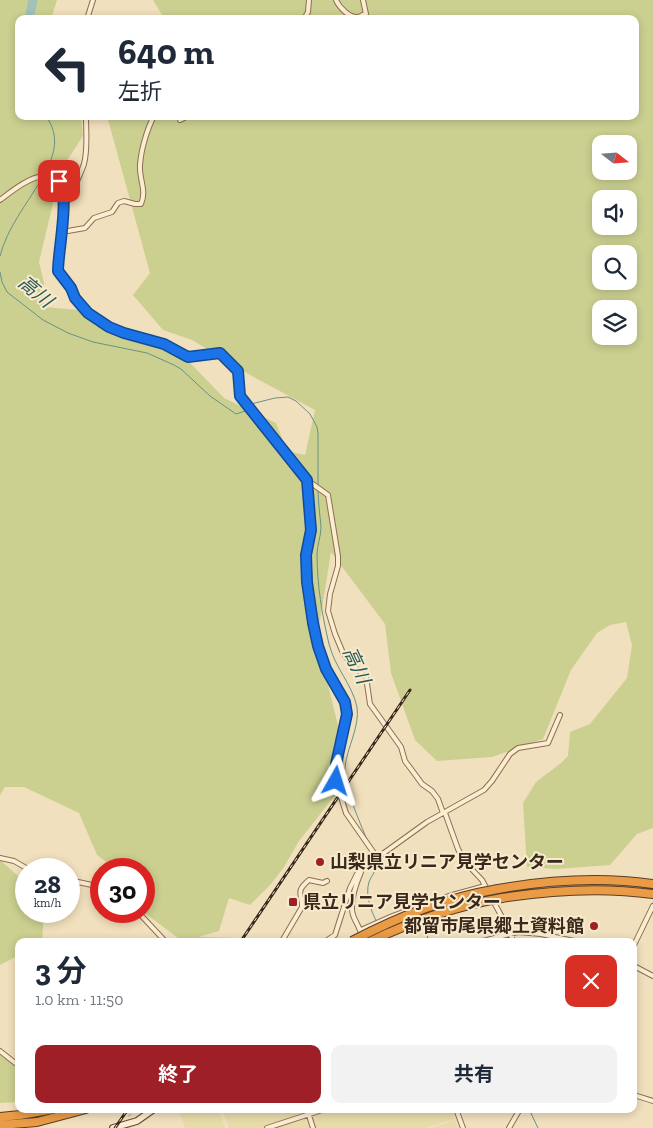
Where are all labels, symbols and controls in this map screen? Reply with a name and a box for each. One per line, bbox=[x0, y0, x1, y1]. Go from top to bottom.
text: 640 m bbox=[118, 31, 214, 73]
icon: left bbox=[35, 35, 100, 100]
text: 左折 bbox=[118, 78, 162, 105]
north arrow bbox=[592, 135, 638, 180]
map controls bbox=[592, 135, 637, 345]
pin bbox=[38, 160, 80, 202]
icon: arrive bbox=[45, 167, 73, 195]
button: sound bbox=[592, 190, 637, 235]
button: search bbox=[592, 245, 637, 290]
water label: 高川 bbox=[14, 270, 59, 314]
button: layers bbox=[592, 300, 637, 345]
water label: 高川 bbox=[338, 643, 376, 689]
position arrow bbox=[309, 754, 361, 806]
place label: 山梨県立リニア見学センター bbox=[330, 851, 564, 873]
marker: 山梨県立リニア見学センター bbox=[314, 856, 326, 868]
speed limit sign: 30 bbox=[90, 858, 155, 923]
text: 28 bbox=[34, 869, 61, 899]
place label: 県立リニア見学センター bbox=[303, 891, 501, 913]
text: km/h bbox=[34, 896, 61, 910]
marker: 県立リニア見学センター bbox=[287, 896, 299, 908]
place label: 都留市尾県郷土資料館 bbox=[404, 915, 584, 937]
marker: 都留市尾県郷土資料館 bbox=[588, 920, 600, 932]
text: 3 分 bbox=[35, 953, 87, 989]
button: close bbox=[565, 955, 617, 1007]
text: 1.0 km · 11:50 bbox=[35, 990, 123, 1009]
button: 終了 bbox=[35, 1045, 321, 1103]
button: 共有 bbox=[331, 1045, 617, 1103]

